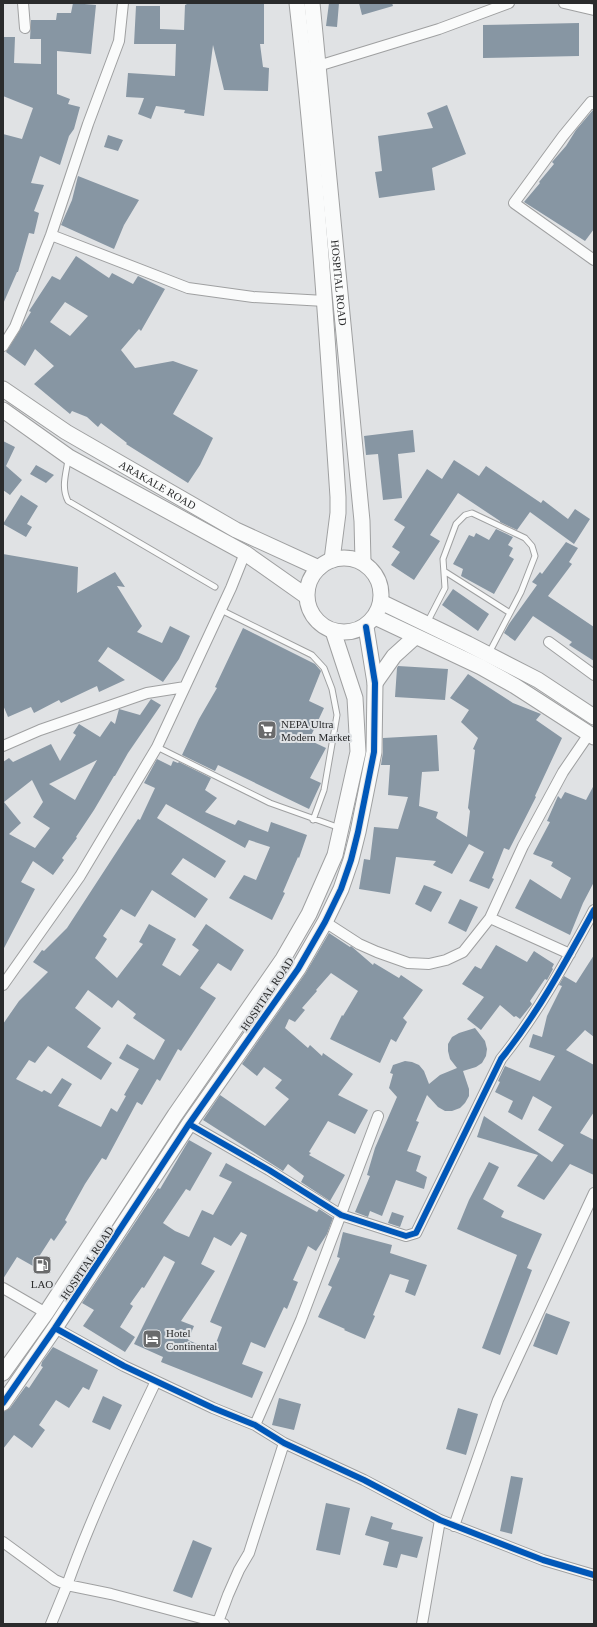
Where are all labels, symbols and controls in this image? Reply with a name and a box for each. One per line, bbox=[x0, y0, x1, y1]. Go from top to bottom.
street label: HOSPITAL ROAD bbox=[329, 239, 349, 326]
street label: ARAKALE ROAD bbox=[117, 458, 198, 512]
place label: NEPA Ultra Modern Market bbox=[281, 718, 350, 743]
supermarket icon: NEPA Ultra Modern Market bbox=[256, 719, 278, 741]
street label: HOSPITAL ROAD bbox=[238, 955, 296, 1033]
street label: HOSPITAL ROAD bbox=[58, 1224, 116, 1302]
fuel station icon: LAO bbox=[31, 1254, 53, 1276]
place label: LAO bbox=[31, 1278, 53, 1290]
place label: Hotel Continental bbox=[166, 1327, 217, 1352]
hotel icon: Hotel Continental bbox=[141, 1328, 163, 1350]

